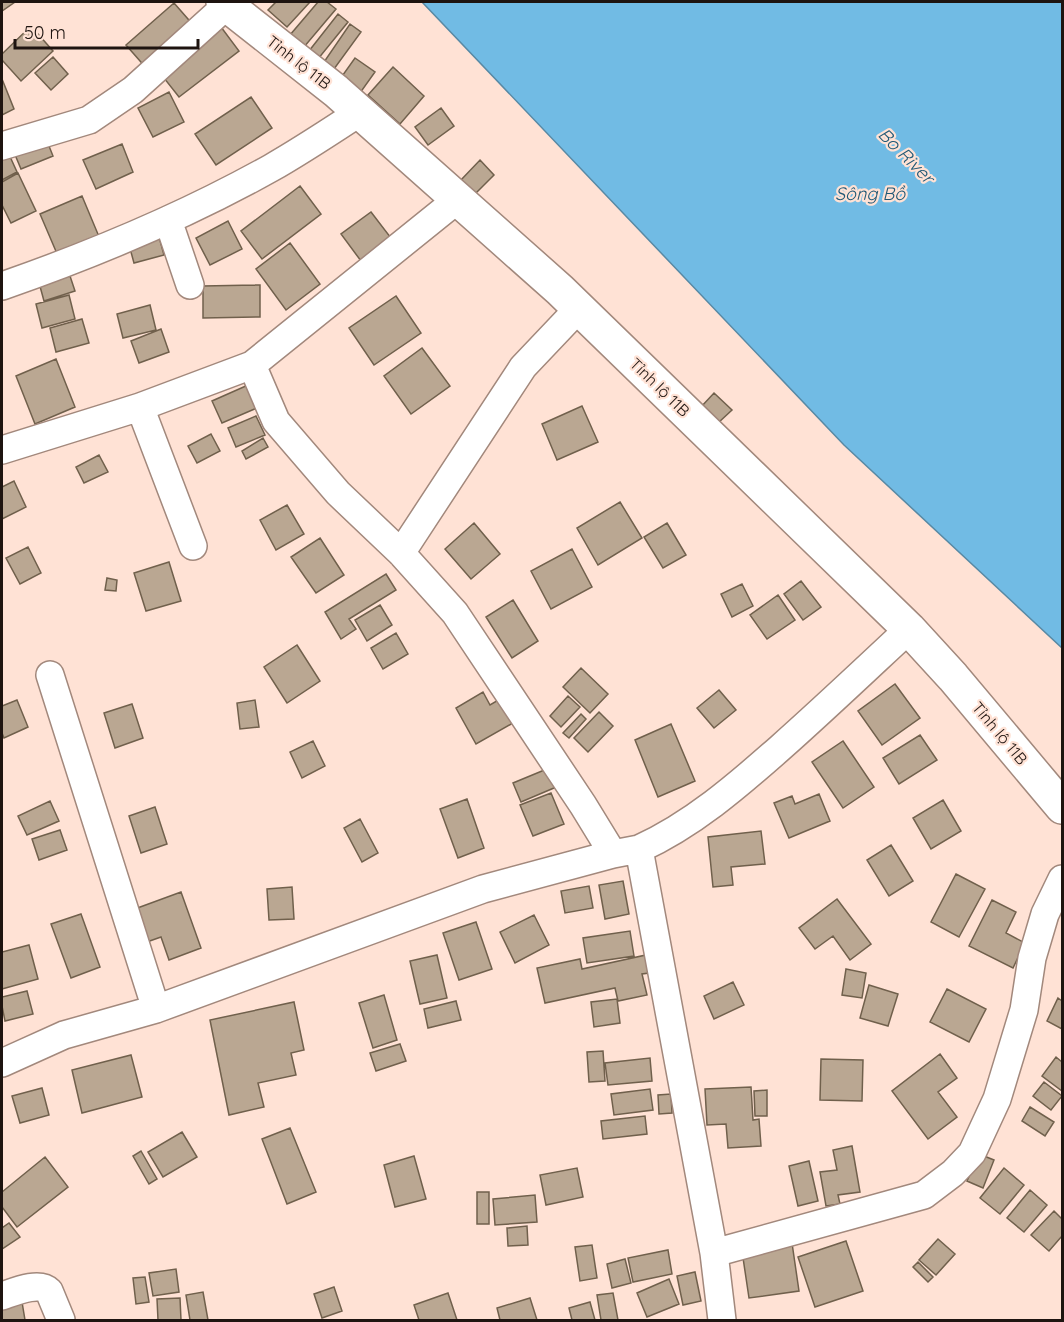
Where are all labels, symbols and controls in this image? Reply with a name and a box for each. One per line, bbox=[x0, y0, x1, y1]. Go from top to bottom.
scale bar bbox=[15, 12, 198, 50]
text: 50 m bbox=[24, 21, 66, 44]
street label: Tỉnh lộ 11B bbox=[263, 31, 335, 93]
water label: Bo River bbox=[873, 123, 941, 190]
water label: Sông Bồ bbox=[835, 182, 906, 205]
street label: Tỉnh lộ 11B bbox=[626, 353, 694, 421]
street label: Tỉnh lộ 11B bbox=[968, 698, 1032, 768]

